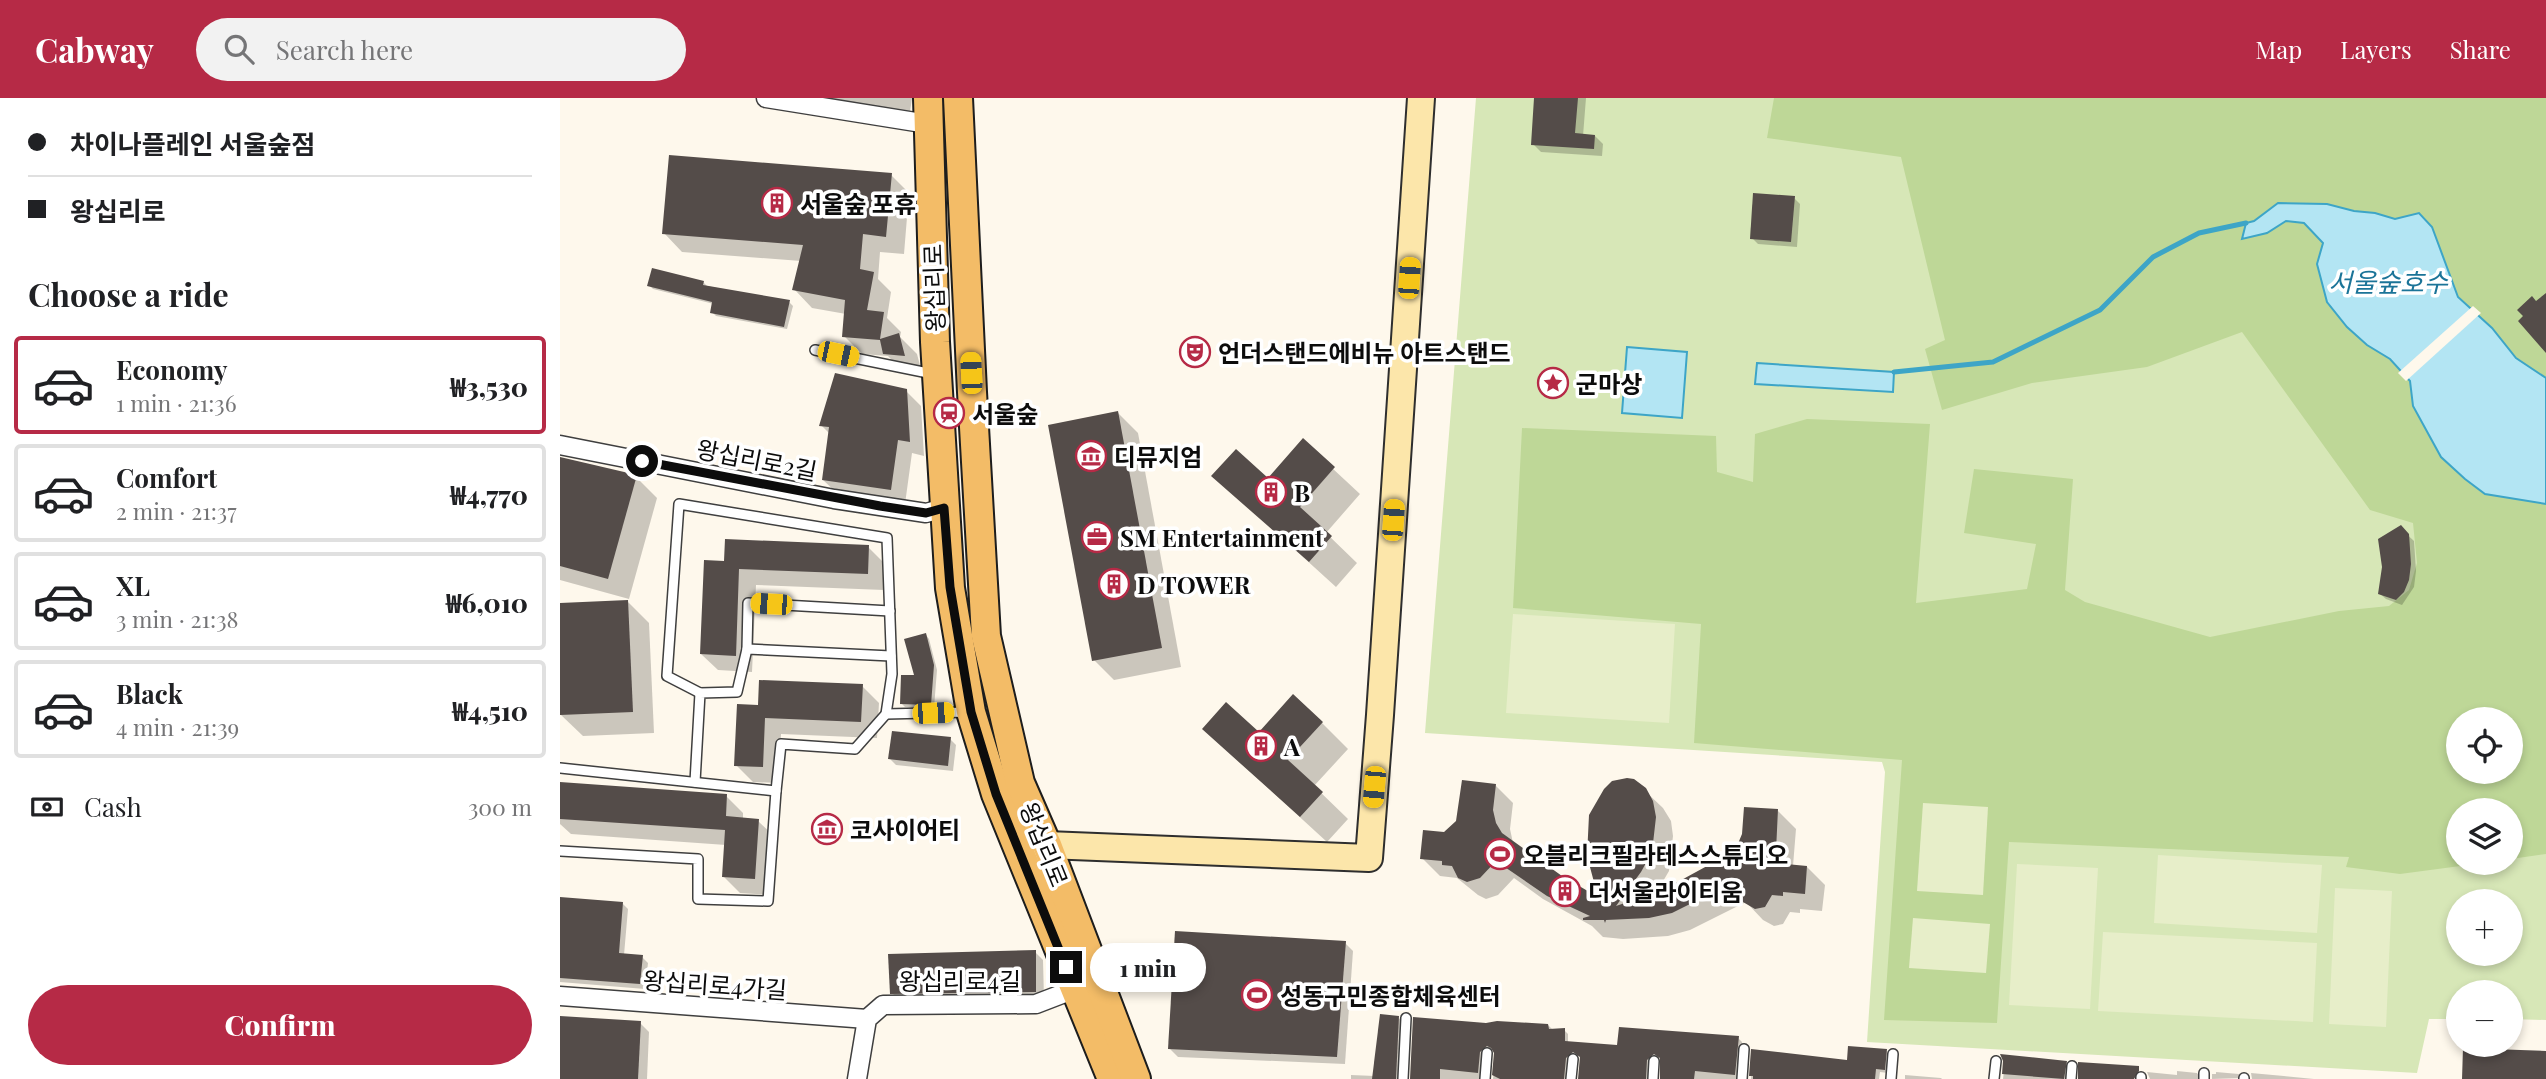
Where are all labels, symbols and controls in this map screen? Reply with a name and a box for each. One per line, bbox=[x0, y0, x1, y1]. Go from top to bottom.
search box bbox=[196, 18, 686, 81]
text: Cabway bbox=[35, 27, 154, 71]
icon: search bbox=[220, 30, 258, 68]
text: Search here bbox=[276, 32, 413, 67]
text: Map bbox=[2256, 33, 2302, 65]
text: Layers bbox=[2340, 33, 2412, 65]
text: Share bbox=[2450, 33, 2511, 65]
text: 차이나플레인 서울숲점 bbox=[70, 126, 315, 161]
building icon: 서울숲 포휴 bbox=[760, 186, 794, 220]
place label: 서울숲 포휴 bbox=[800, 187, 916, 219]
text: 왕십리로 bbox=[70, 193, 166, 228]
street label: 왕십리로 bbox=[915, 243, 951, 333]
car bbox=[1398, 256, 1421, 300]
water label: 서울숲호수 bbox=[2328, 264, 2449, 299]
text: Choose a ride bbox=[28, 272, 229, 315]
theatre icon: 언더스탠드에비뉴 아트스탠드 bbox=[1178, 335, 1212, 369]
place label: 언더스탠드에비뉴 아트스탠드 bbox=[1218, 336, 1511, 368]
car bbox=[816, 339, 861, 369]
car bbox=[960, 351, 983, 395]
text: Economy bbox=[116, 352, 227, 387]
icon: car bbox=[32, 354, 95, 417]
place icon: 군마상 bbox=[1536, 366, 1570, 400]
place label: 군마상 bbox=[1576, 367, 1642, 399]
text: ₩3,530 bbox=[450, 369, 528, 404]
text: 1 min · 21:36 bbox=[116, 387, 237, 418]
station icon: 서울숲 bbox=[932, 396, 966, 430]
place label: 서울숲 bbox=[972, 397, 1038, 429]
street label: 왕십리로2길 bbox=[694, 432, 820, 486]
museum icon: 디뮤지엄 bbox=[1074, 439, 1108, 473]
place label: 디뮤지엄 bbox=[1114, 440, 1202, 472]
route start bbox=[626, 445, 658, 477]
text: Comfort bbox=[116, 460, 217, 495]
icon: car bbox=[32, 462, 95, 525]
building icon: B bbox=[1254, 475, 1288, 509]
place label: B bbox=[1294, 476, 1310, 508]
text: ₩4,770 bbox=[450, 477, 528, 512]
text: 2 min · 21:37 bbox=[116, 495, 237, 526]
car bbox=[1382, 498, 1405, 542]
office icon: SM Entertainment bbox=[1080, 520, 1114, 554]
place label: SM Entertainment bbox=[1120, 521, 1324, 553]
building icon: D TOWER bbox=[1097, 567, 1131, 601]
text: XL bbox=[116, 568, 150, 603]
place label: D TOWER bbox=[1137, 568, 1252, 600]
icon: car bbox=[32, 570, 95, 633]
text: ₩6,010 bbox=[446, 585, 528, 620]
car bbox=[750, 592, 793, 616]
text: 3 min · 21:38 bbox=[116, 603, 239, 634]
text: Black bbox=[116, 676, 183, 711]
icon: car bbox=[32, 678, 95, 741]
text: ₩4,510 bbox=[452, 693, 528, 728]
car bbox=[912, 702, 955, 724]
map controls bbox=[2446, 707, 2523, 1057]
button: locate bbox=[2446, 707, 2523, 784]
text: 4 min · 21:39 bbox=[116, 711, 239, 742]
building icon: A bbox=[1244, 729, 1278, 763]
place label: A bbox=[1283, 730, 1301, 762]
car bbox=[1362, 765, 1387, 809]
icon: cash bbox=[28, 788, 66, 826]
text: Cash bbox=[84, 789, 142, 824]
text: 300 m bbox=[468, 791, 532, 822]
street label: 왕십리로 bbox=[1014, 797, 1076, 891]
button: layers bbox=[2446, 798, 2523, 875]
museum icon: 코사이어티 bbox=[810, 812, 844, 846]
place label: 코사이어티 bbox=[850, 813, 960, 845]
sports icon: 오블리크필라테스스튜디오 bbox=[1483, 837, 1517, 871]
place label: 오블리크필라테스스튜디오 bbox=[1523, 838, 1788, 870]
building icon: 더서울라이티움 bbox=[1548, 874, 1582, 908]
place label: 더서울라이티움 bbox=[1588, 875, 1743, 907]
button: + bbox=[2446, 889, 2523, 966]
callout: 1 min bbox=[1090, 942, 1206, 992]
route end bbox=[1050, 951, 1082, 983]
text: 1 min bbox=[1120, 952, 1176, 983]
street label: 왕십리로4가길 bbox=[642, 963, 788, 1005]
street label: 왕십리로4길 bbox=[899, 964, 1021, 996]
sports icon: 성동구민종합체육센터 bbox=[1240, 978, 1274, 1012]
place label: 성동구민종합체육센터 bbox=[1280, 979, 1501, 1011]
button: − bbox=[2446, 980, 2523, 1057]
button: Confirm bbox=[28, 985, 532, 1065]

